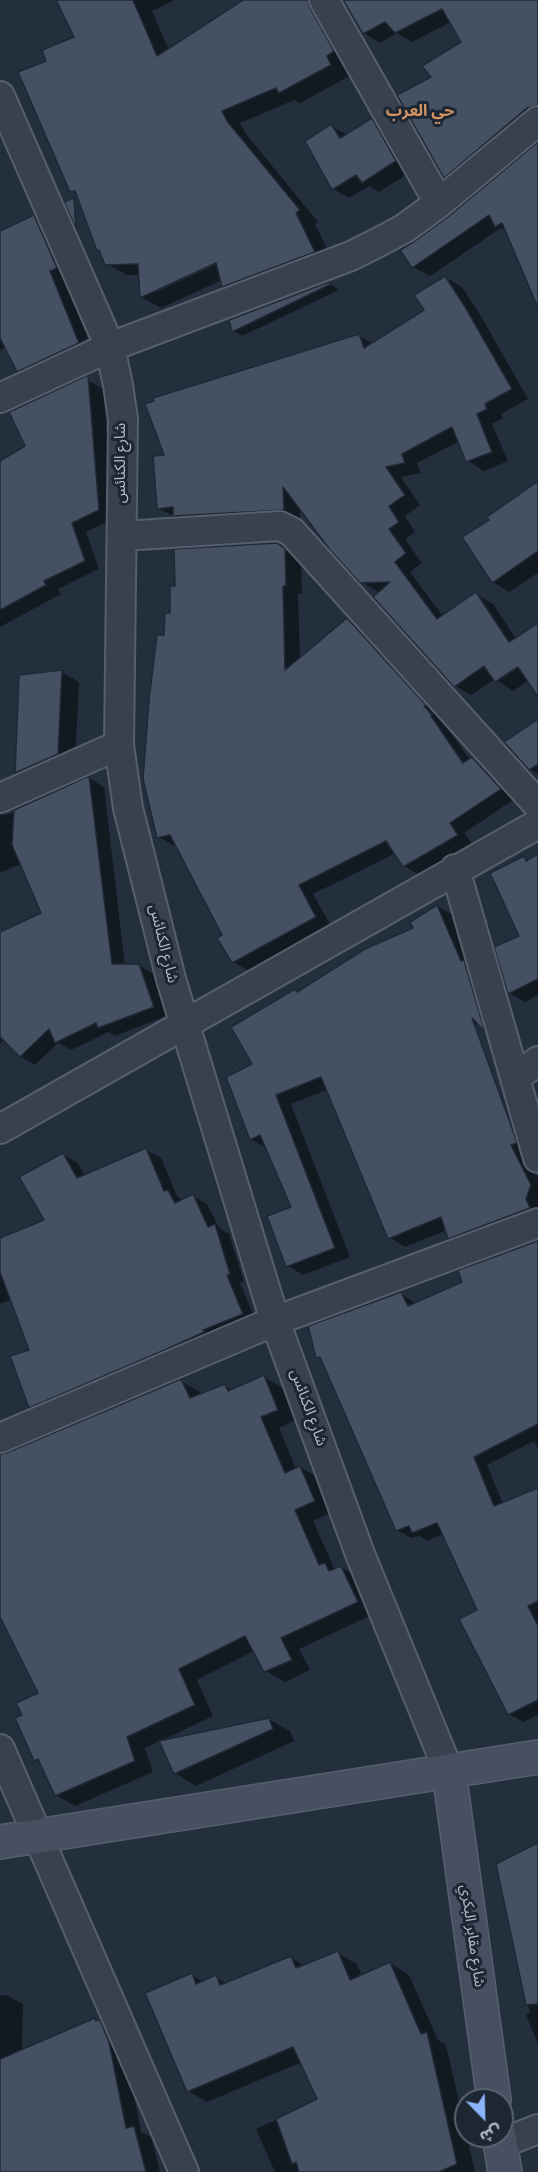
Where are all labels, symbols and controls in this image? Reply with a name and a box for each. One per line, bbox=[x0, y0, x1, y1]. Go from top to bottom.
district label: حي العرب bbox=[386, 103, 454, 123]
street label: شارع الكنائس bbox=[113, 423, 131, 503]
street label: شارع الكنائس bbox=[144, 903, 180, 985]
street label: شارع الكنائس bbox=[285, 1367, 329, 1449]
street label: شارع مقابر البكري bbox=[455, 1884, 487, 1988]
north arrow bbox=[454, 2088, 514, 2148]
text: ش bbox=[476, 2119, 504, 2146]

